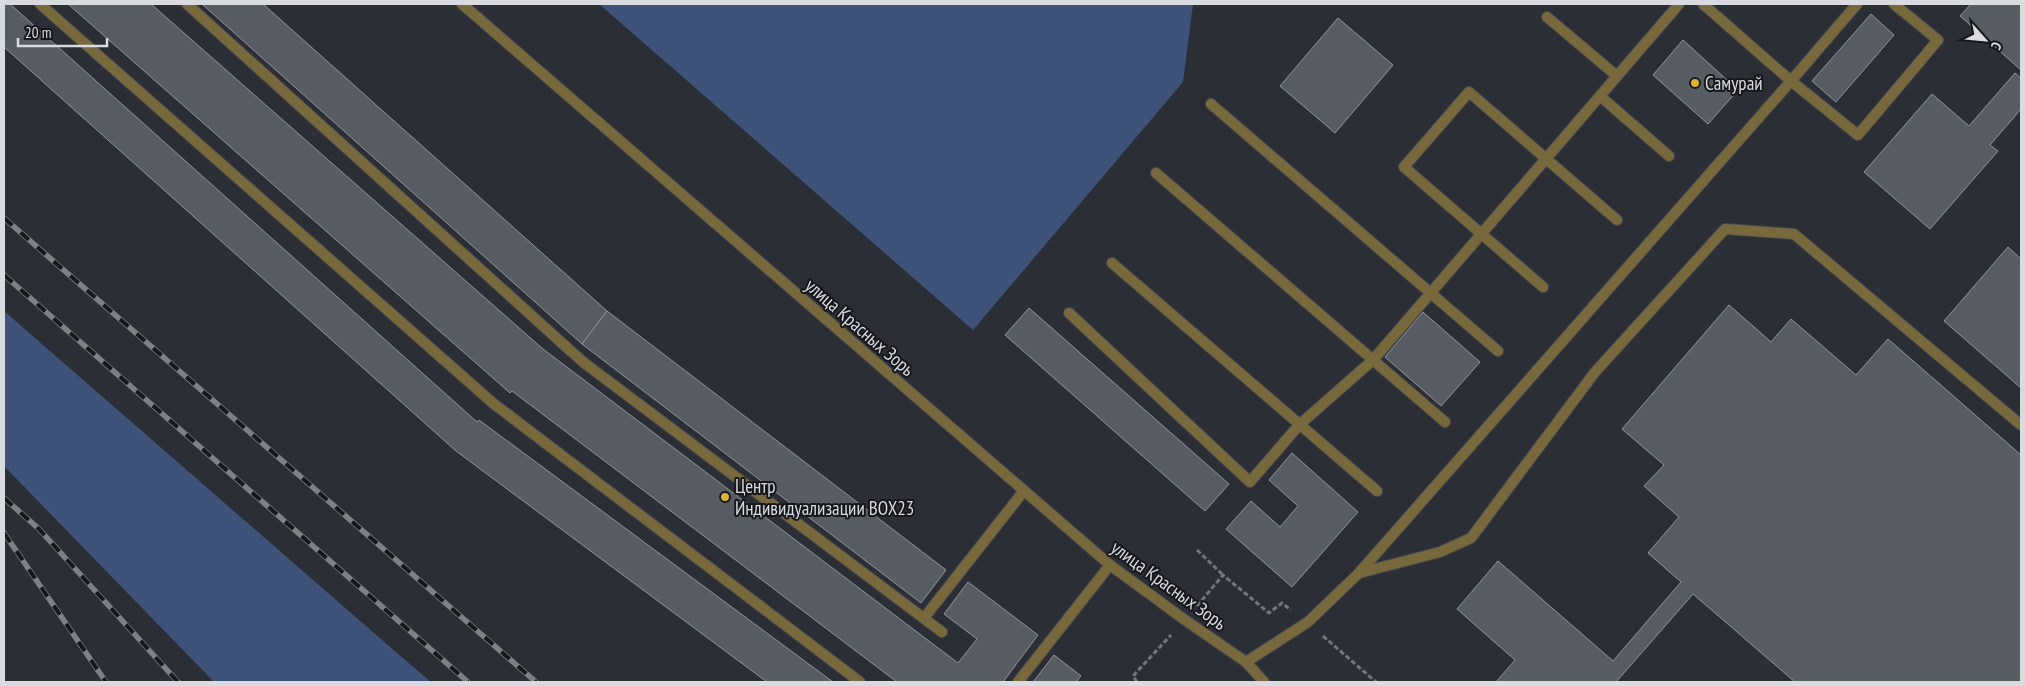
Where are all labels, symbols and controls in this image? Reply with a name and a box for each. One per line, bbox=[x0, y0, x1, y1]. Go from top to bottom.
scale bar bbox=[18, 15, 106, 47]
north arrow bbox=[1960, 15, 2010, 65]
text: 20 m bbox=[25, 23, 51, 42]
text: С bbox=[1987, 39, 2006, 53]
place label: Самурай bbox=[1705, 71, 1763, 95]
marker: Самурай bbox=[1689, 77, 1701, 89]
street label: улица Красных Зорь bbox=[800, 273, 920, 381]
place label: Центр Индивидуализации BOX23 bbox=[735, 474, 914, 520]
marker: Центр Индивидуализации BOX23 bbox=[719, 491, 731, 503]
street label: улица Красных Зорь bbox=[1107, 535, 1231, 635]

